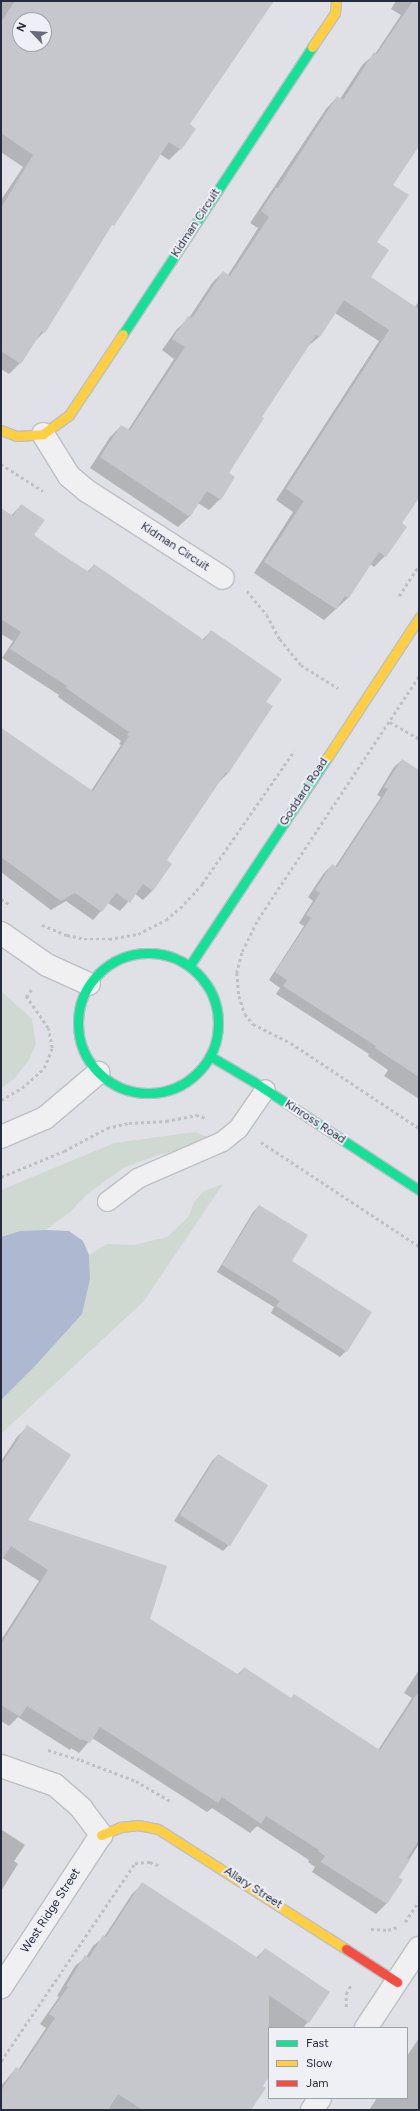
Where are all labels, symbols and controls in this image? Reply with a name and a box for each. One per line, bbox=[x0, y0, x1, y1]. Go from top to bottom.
north arrow bbox=[12, 12, 52, 52]
text: N bbox=[14, 21, 29, 34]
street label: Kidman Circuit bbox=[168, 186, 224, 260]
street label: Kidman Circuit bbox=[138, 519, 212, 575]
street label: Goddard Road bbox=[277, 755, 331, 829]
street label: Kinross Road bbox=[282, 1097, 348, 1147]
street label: Allary Street bbox=[221, 1864, 285, 1912]
street label: West Ridge Street bbox=[18, 1866, 84, 1956]
legend bbox=[268, 2027, 408, 2099]
text: Fast bbox=[306, 2036, 329, 2050]
text: Slow bbox=[306, 2056, 332, 2070]
text: Jam bbox=[306, 2076, 329, 2090]

